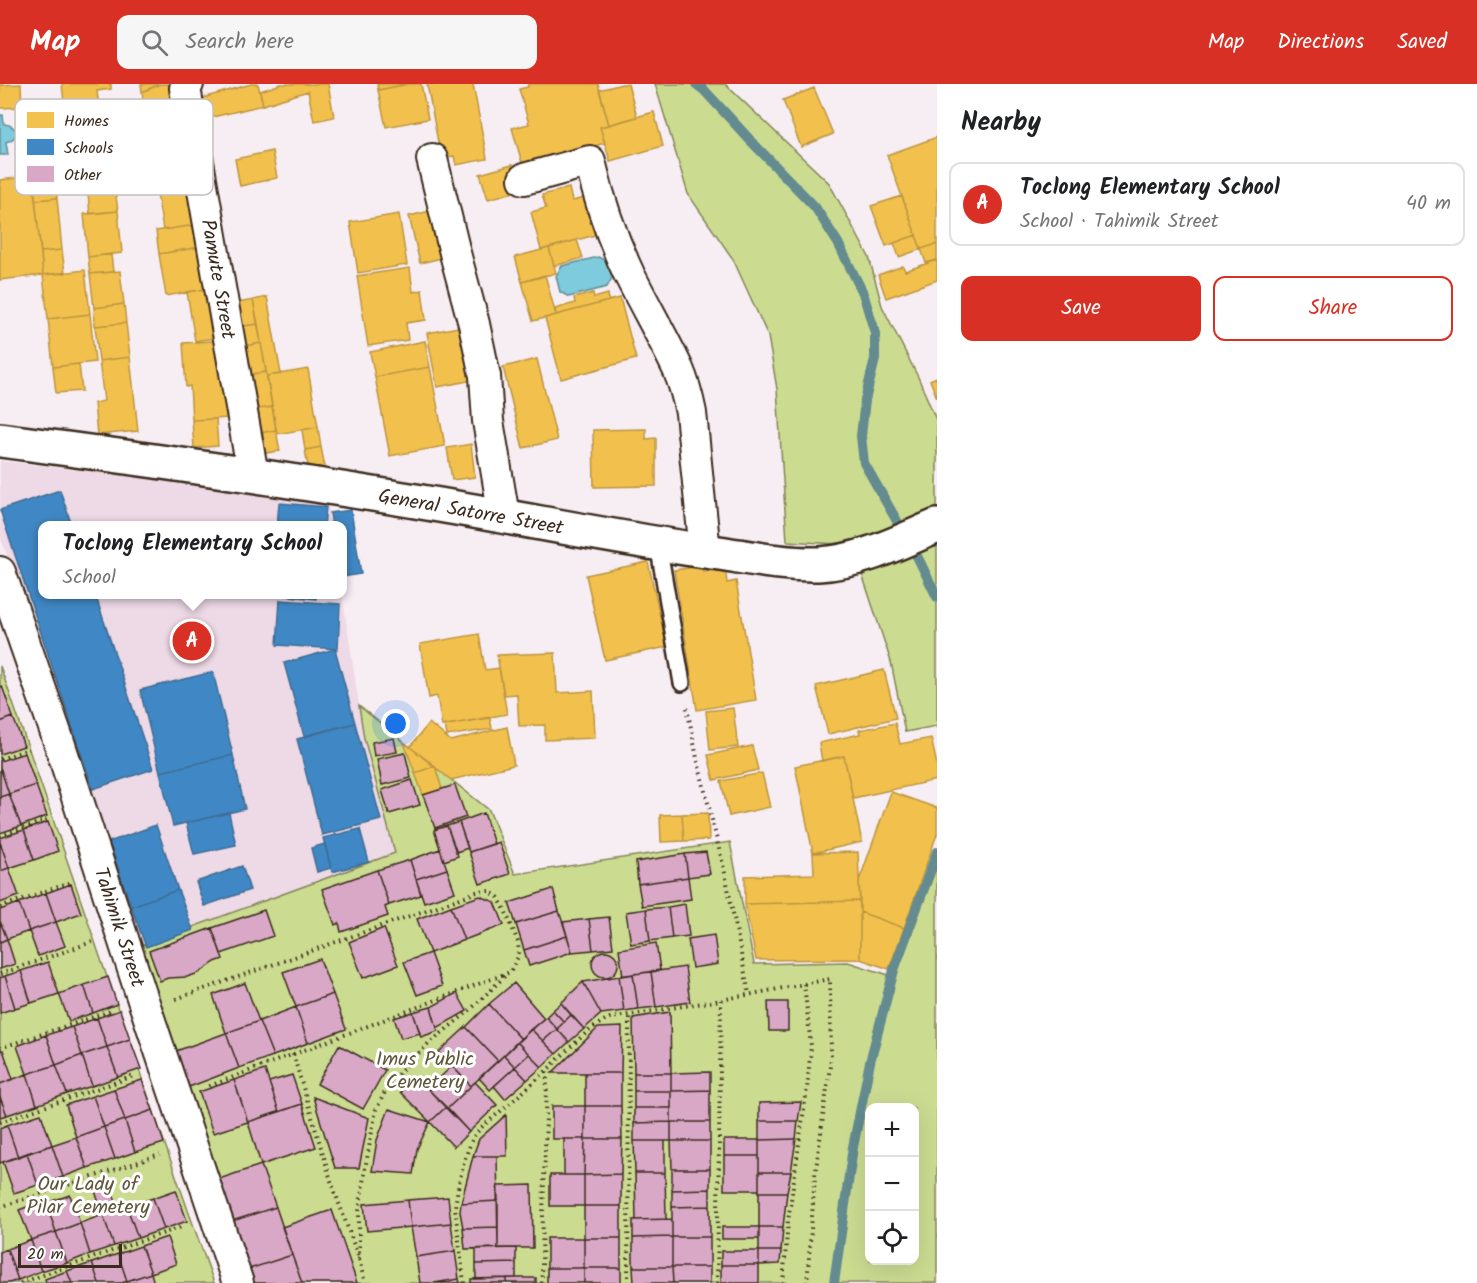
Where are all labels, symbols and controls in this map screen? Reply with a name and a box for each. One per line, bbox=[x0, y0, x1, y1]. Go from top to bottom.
search box bbox=[117, 15, 537, 69]
text: Map bbox=[30, 20, 81, 65]
text: Search here bbox=[186, 25, 294, 60]
icon: search bbox=[138, 26, 171, 59]
text: Map bbox=[1208, 26, 1244, 59]
text: Directions bbox=[1277, 26, 1364, 59]
text: Saved bbox=[1397, 26, 1447, 59]
legend bbox=[15, 99, 213, 195]
text: Nearby bbox=[961, 102, 1041, 144]
text: Homes bbox=[64, 109, 109, 134]
text: Schools bbox=[64, 136, 114, 161]
text: Other bbox=[64, 163, 103, 188]
text: Toclong Elementary School bbox=[1020, 171, 1280, 206]
text: A bbox=[976, 188, 989, 220]
text: 40 m bbox=[1406, 188, 1451, 220]
text: School · Tahimik Street bbox=[1020, 206, 1218, 238]
street label: Pamute Street bbox=[191, 217, 243, 342]
button: Save bbox=[961, 276, 1201, 341]
button: Share bbox=[1213, 276, 1453, 341]
street label: General Satorre Street bbox=[376, 481, 566, 545]
popup bbox=[38, 521, 347, 599]
text: Toclong Elementary School bbox=[63, 527, 322, 562]
text: School bbox=[63, 562, 116, 594]
pin: A bbox=[172, 618, 212, 664]
your location bbox=[381, 709, 410, 738]
street label: Tahimik Street bbox=[84, 864, 153, 992]
park label: Imus Public Cemetery bbox=[376, 1044, 474, 1099]
map controls bbox=[865, 1103, 919, 1265]
button: + bbox=[865, 1103, 919, 1157]
button: − bbox=[865, 1157, 919, 1211]
park label: Our Lady of Pilar Cemetery bbox=[26, 1169, 150, 1224]
button: locate bbox=[865, 1211, 919, 1265]
scale bar bbox=[18, 1241, 122, 1268]
text: 20 m bbox=[27, 1242, 63, 1267]

